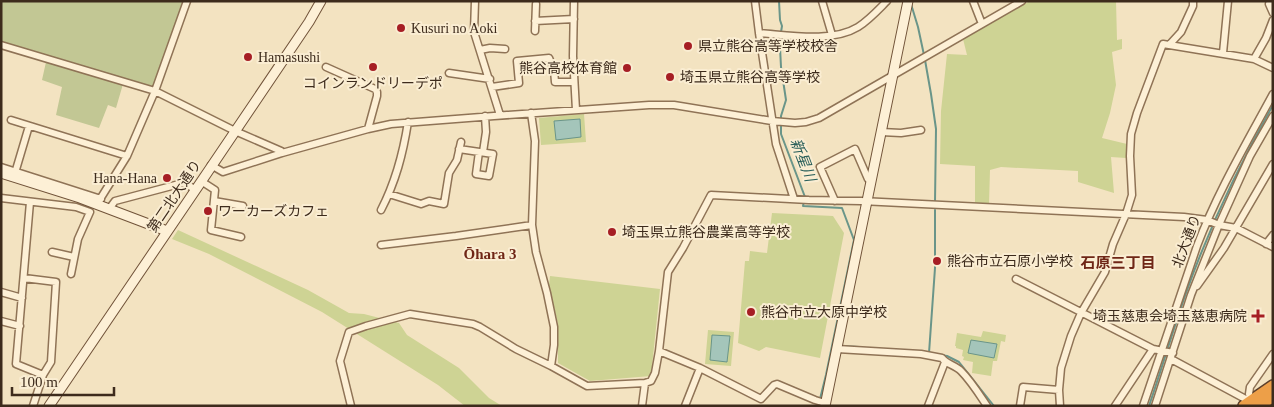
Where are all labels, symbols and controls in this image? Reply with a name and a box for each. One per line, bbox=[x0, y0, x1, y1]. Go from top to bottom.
place label: Kusuri no Aoki bbox=[411, 21, 497, 36]
marker: Kusuri no Aoki bbox=[395, 22, 407, 34]
place label: 県立熊谷高等学校校舎 bbox=[698, 38, 838, 54]
marker: 県立熊谷高等学校校舎 bbox=[682, 40, 694, 52]
place label: Hamasushi bbox=[258, 50, 320, 65]
marker: Hamasushi bbox=[242, 51, 254, 63]
place label: 熊谷高校体育館 bbox=[519, 60, 617, 76]
marker: コインランドリーデポ bbox=[367, 61, 379, 73]
marker: 熊谷高校体育館 bbox=[621, 62, 633, 74]
place label: 埼玉県立熊谷高等学校 bbox=[680, 69, 820, 85]
marker: 埼玉県立熊谷高等学校 bbox=[664, 71, 676, 83]
place label: コインランドリーデポ bbox=[303, 76, 443, 91]
water label: 新星川 bbox=[787, 136, 819, 186]
street label: 第二北大通り bbox=[144, 157, 204, 235]
place label: Hana-Hana bbox=[93, 171, 158, 186]
marker: Hana-Hana bbox=[161, 172, 173, 184]
place label: ワーカーズカフェ bbox=[218, 203, 329, 219]
marker: ワーカーズカフェ bbox=[202, 205, 214, 217]
street label: 北大通り bbox=[1168, 212, 1204, 270]
place label: 埼玉県立熊谷農業高等学校 bbox=[622, 224, 790, 240]
marker: 埼玉県立熊谷農業高等学校 bbox=[606, 226, 618, 238]
district label: Ōhara 3 bbox=[464, 246, 516, 262]
place label: 熊谷市立石原小学校 bbox=[947, 253, 1073, 269]
marker: 熊谷市立石原小学校 bbox=[931, 255, 943, 267]
district label: 石原三丁目 bbox=[1080, 255, 1156, 271]
place label: 熊谷市立大原中学校 bbox=[761, 304, 887, 320]
marker: 熊谷市立大原中学校 bbox=[745, 306, 757, 318]
place label: 埼玉慈恵会埼玉慈恵病院 bbox=[1093, 309, 1247, 324]
marker: 埼玉慈恵会埼玉慈恵病院 bbox=[1251, 309, 1265, 323]
scale bar bbox=[12, 364, 115, 396]
text: 100 m bbox=[20, 374, 58, 390]

